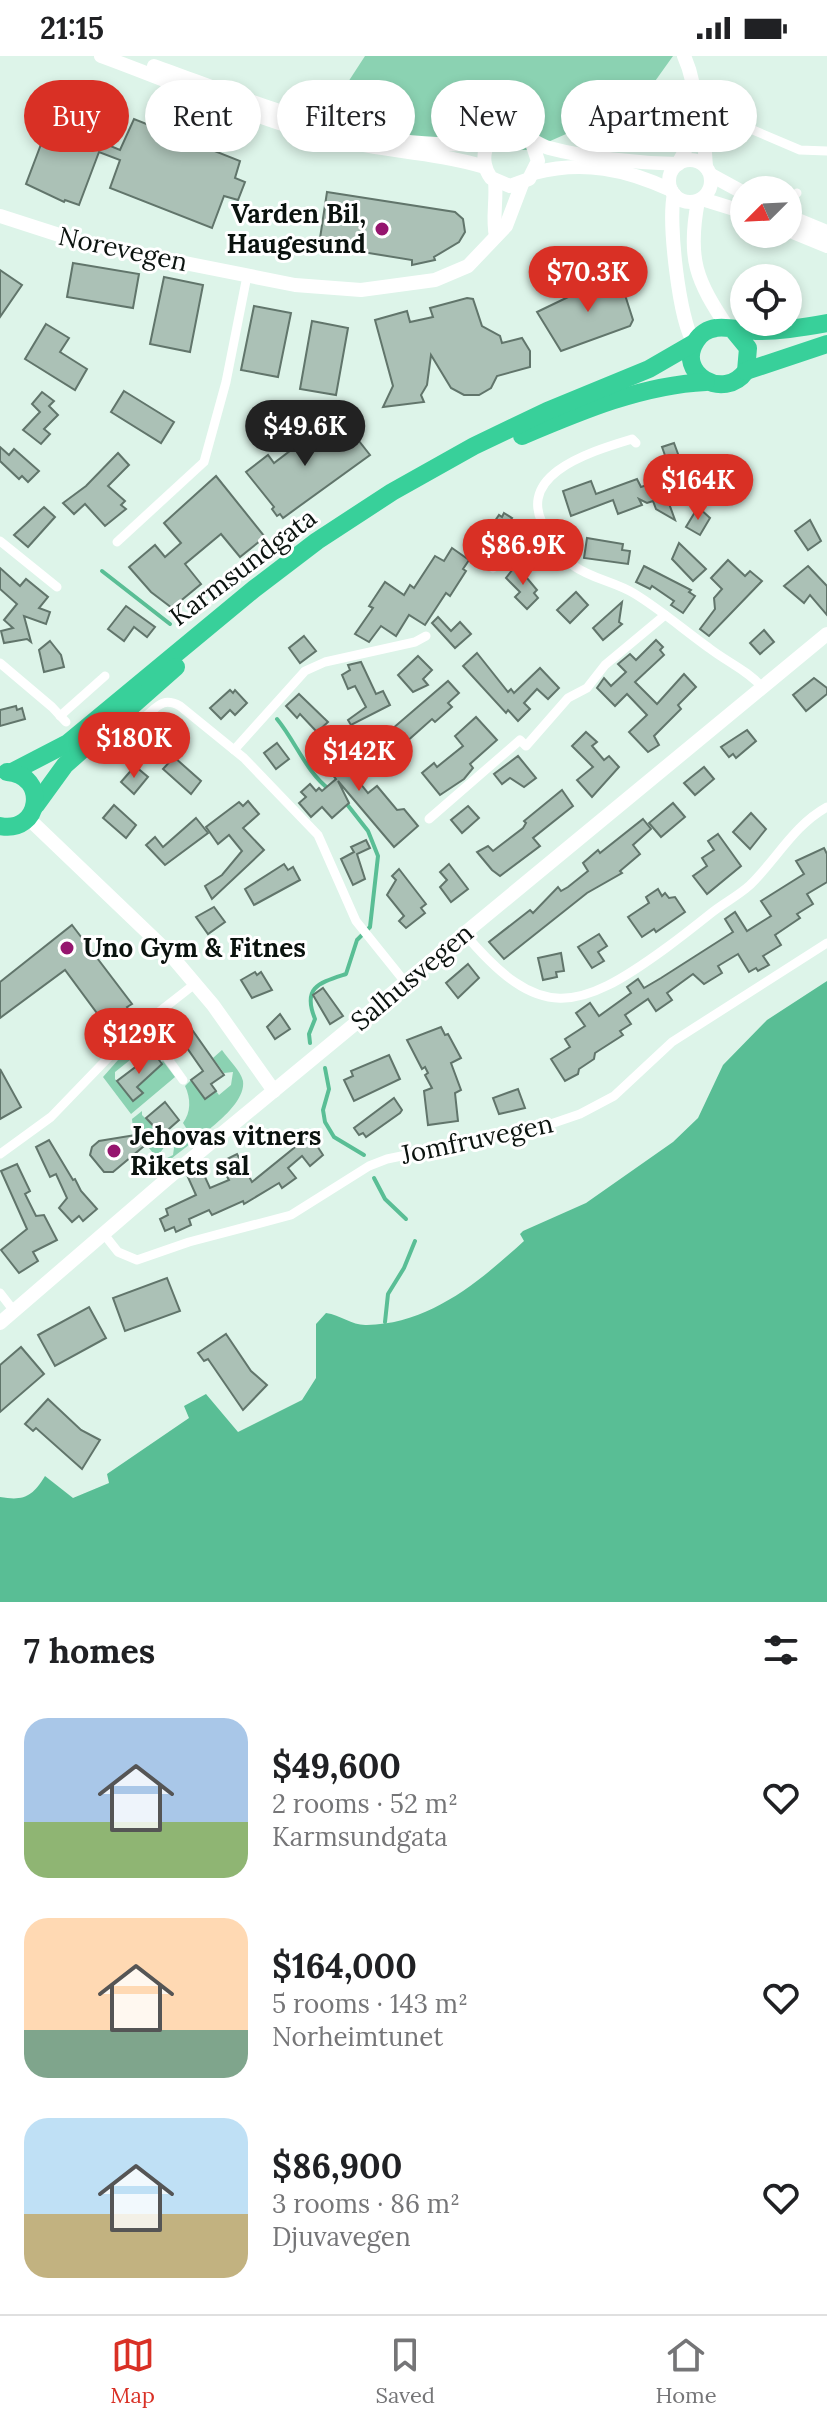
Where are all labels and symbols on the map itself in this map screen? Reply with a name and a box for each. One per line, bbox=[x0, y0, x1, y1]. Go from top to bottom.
north arrow bbox=[730, 176, 802, 248]
place label: Varden Bil, Haugesund bbox=[227, 197, 366, 260]
street label: Norevegen bbox=[56, 219, 191, 278]
marker: Varden Bil, Haugesund bbox=[373, 220, 391, 238]
pin: $70.3K bbox=[523, 246, 653, 314]
pin: $49.6K bbox=[240, 400, 370, 468]
pin: $164K bbox=[642, 454, 754, 522]
street label: Karmsundgata bbox=[163, 501, 323, 633]
pin: $86.9K bbox=[458, 519, 588, 587]
pin: $180K bbox=[78, 712, 190, 780]
pin: $142K bbox=[303, 725, 415, 793]
street label: Salhusvegen bbox=[344, 916, 480, 1037]
place label: Uno Gym & Fitnes bbox=[83, 931, 306, 964]
marker: Uno Gym & Fitnes bbox=[58, 939, 76, 957]
pin: $129K bbox=[83, 1008, 195, 1076]
street label: Jomfruvegen bbox=[397, 1106, 556, 1171]
place label: Jehovas vitners Rikets sal bbox=[130, 1119, 321, 1182]
marker: Jehovas vitners Rikets sal bbox=[105, 1142, 123, 1160]

